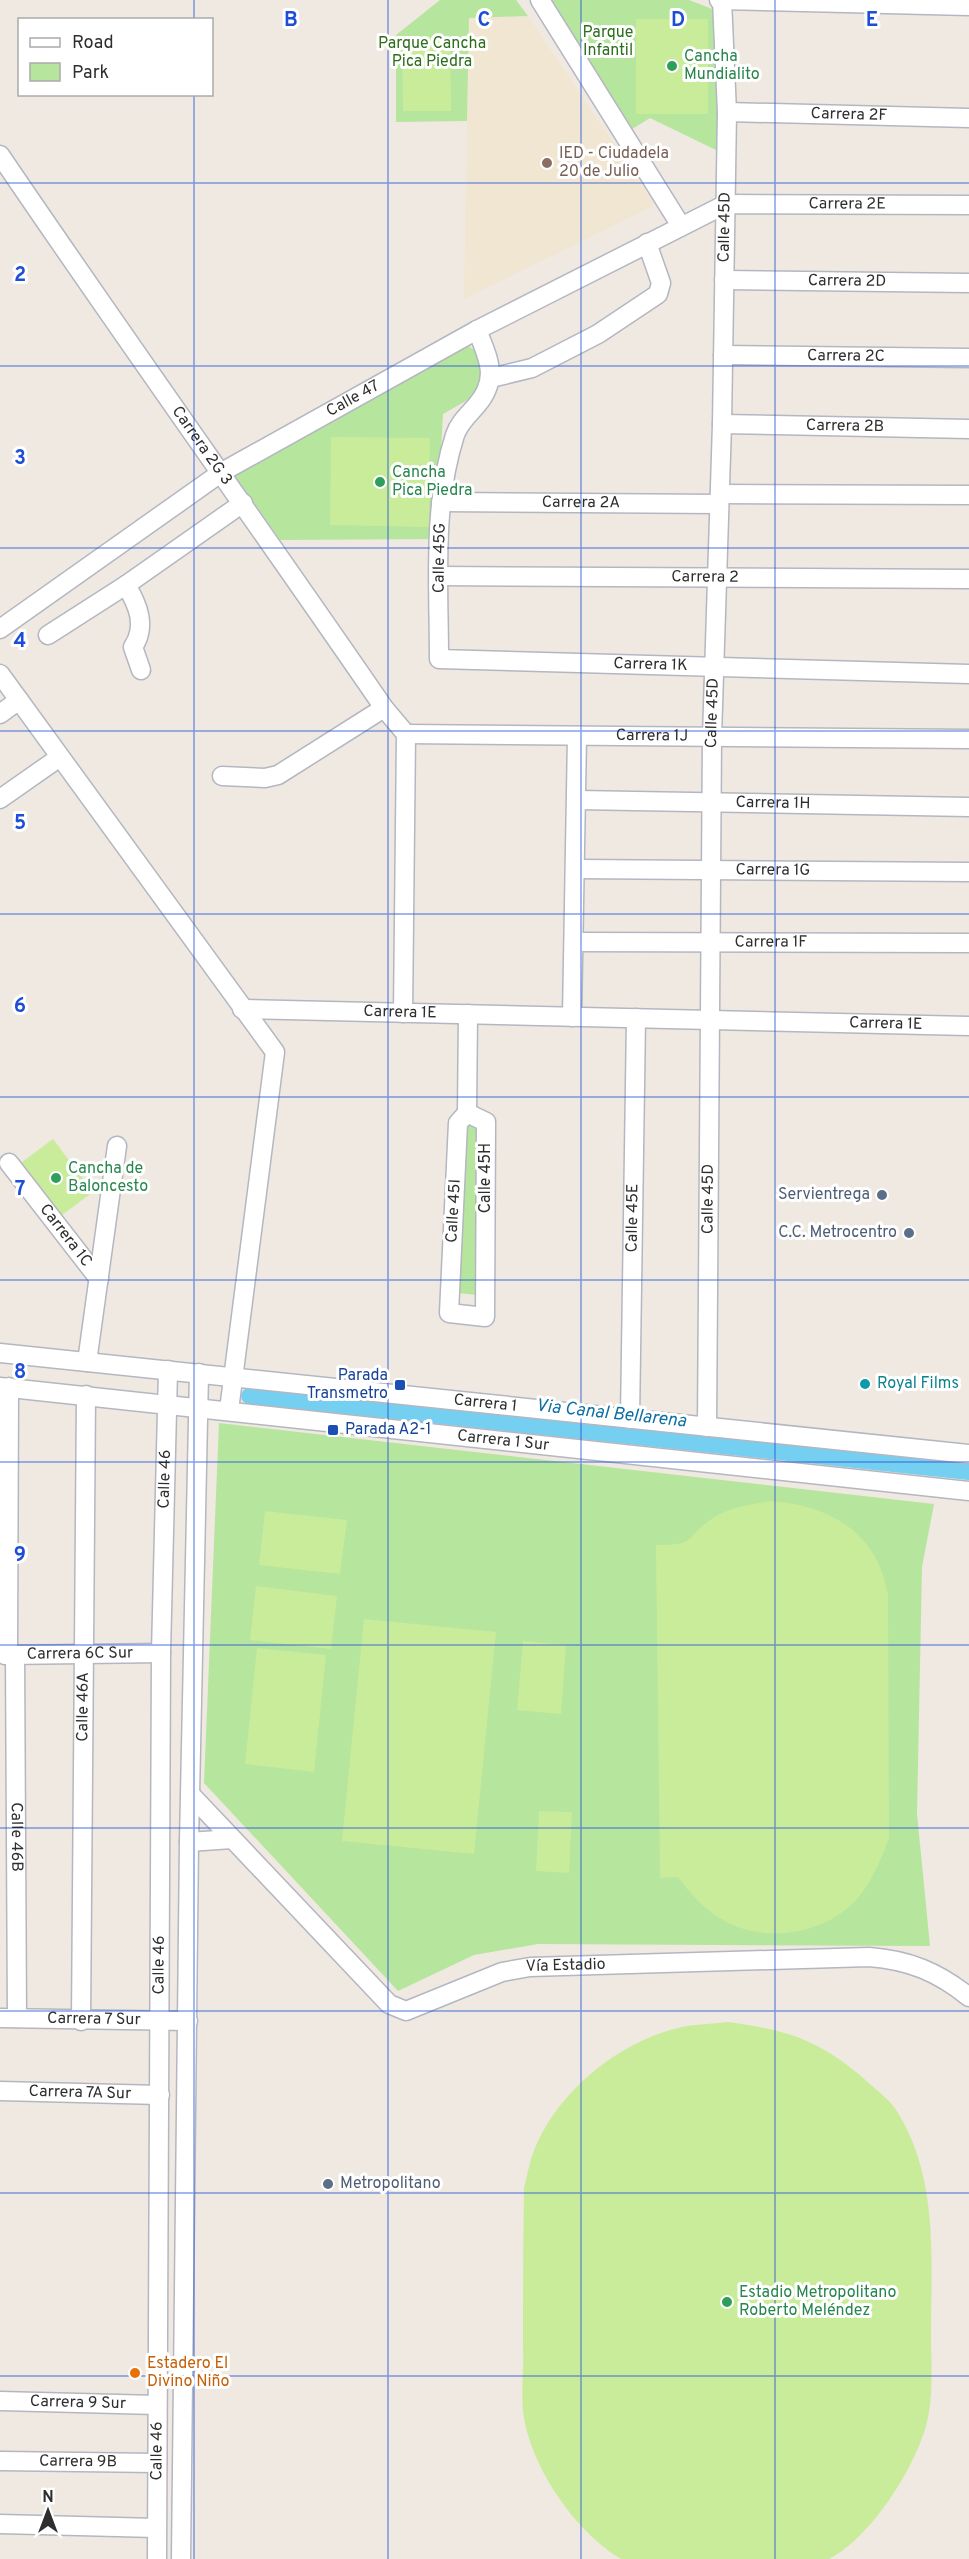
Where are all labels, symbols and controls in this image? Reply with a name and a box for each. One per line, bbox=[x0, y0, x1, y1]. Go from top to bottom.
text: B bbox=[284, 8, 298, 34]
text: C bbox=[478, 8, 490, 34]
text: D bbox=[671, 8, 685, 34]
text: E bbox=[866, 8, 878, 34]
legend bbox=[18, 18, 213, 96]
park label: Parque Infantil bbox=[583, 23, 633, 61]
text: Road bbox=[72, 32, 114, 55]
park label: Parque Cancha Pica Piedra bbox=[378, 34, 486, 72]
place label: Cancha Mundialito bbox=[684, 47, 760, 85]
marker: Cancha Mundialito bbox=[665, 59, 679, 73]
text: Park bbox=[72, 62, 109, 85]
street label: Carrera 2F bbox=[810, 104, 888, 126]
place label: IED - Ciudadela 20 de Julio bbox=[559, 144, 669, 182]
marker: IED - Ciudadela 20 de Julio bbox=[540, 156, 554, 170]
street label: Calle 45D bbox=[715, 192, 736, 263]
street label: Carrera 2E bbox=[808, 194, 886, 215]
text: 2 bbox=[14, 263, 26, 289]
street label: Carrera 2D bbox=[808, 271, 886, 292]
street label: Carrera 2C bbox=[807, 346, 885, 367]
street label: Calle 47 bbox=[323, 376, 383, 422]
street label: Carrera 2G 3 bbox=[167, 403, 236, 489]
street label: Carrera 2B bbox=[806, 416, 884, 437]
text: 3 bbox=[14, 446, 26, 472]
place label: Cancha Pica Piedra bbox=[392, 463, 473, 501]
marker: Cancha Pica Piedra bbox=[373, 475, 387, 489]
street label: Carrera 2A bbox=[542, 493, 620, 513]
street label: Calle 45G bbox=[429, 523, 451, 593]
street label: Carrera 2 bbox=[671, 567, 739, 588]
text: 4 bbox=[14, 629, 26, 655]
street label: Carrera 1K bbox=[613, 654, 688, 676]
street label: Calle 45D bbox=[702, 678, 724, 748]
street label: Carrera 1J bbox=[616, 726, 688, 747]
street label: Carrera 1H bbox=[735, 793, 811, 814]
text: 5 bbox=[14, 811, 26, 837]
street label: Carrera 1G bbox=[736, 860, 810, 881]
street label: Carrera 1F bbox=[735, 932, 807, 953]
text: 6 bbox=[14, 994, 26, 1020]
street label: Carrera 1E bbox=[363, 1002, 437, 1024]
street label: Carrera 1E bbox=[849, 1013, 923, 1035]
street label: Calle 45H bbox=[476, 1143, 496, 1213]
place label: Cancha de Baloncesto bbox=[68, 1159, 148, 1197]
street label: Calle 45D bbox=[698, 1164, 719, 1234]
marker: Cancha de Baloncesto bbox=[49, 1171, 63, 1185]
text: 7 bbox=[15, 1177, 25, 1203]
street label: Calle 45I bbox=[442, 1179, 466, 1243]
street label: Calle 45E bbox=[622, 1183, 644, 1253]
place label: Servientrega bbox=[778, 1185, 870, 1205]
marker: Servientrega bbox=[875, 1188, 889, 1202]
street label: Carrera 1C bbox=[35, 1200, 96, 1271]
place label: C.C. Metrocentro bbox=[778, 1223, 897, 1243]
marker: C.C. Metrocentro bbox=[902, 1226, 916, 1240]
text: 8 bbox=[14, 1360, 26, 1386]
place label: Parada Transmetro bbox=[307, 1366, 388, 1404]
place label: Royal Films bbox=[877, 1374, 959, 1394]
marker: Royal Films bbox=[858, 1377, 872, 1391]
marker: Parada Transmetro bbox=[393, 1378, 407, 1392]
street label: Carrera 1 bbox=[453, 1390, 518, 1417]
water label: Via Canal Bellarena bbox=[535, 1395, 688, 1433]
place label: Parada A2-1 bbox=[345, 1420, 431, 1440]
marker: Parada A2-1 bbox=[326, 1423, 340, 1437]
street label: Carrera 1 Sur bbox=[456, 1426, 550, 1456]
street label: Calle 46 bbox=[155, 1449, 176, 1509]
text: 9 bbox=[14, 1543, 26, 1569]
street label: Carrera 6C Sur bbox=[27, 1643, 133, 1665]
street label: Calle 46A bbox=[73, 1672, 94, 1742]
street label: Calle 46B bbox=[6, 1802, 26, 1872]
street label: Calle 46 bbox=[149, 1935, 170, 1995]
street label: Vía Estadio bbox=[525, 1955, 606, 1977]
street label: Carrera 7 Sur bbox=[47, 2009, 141, 2030]
street label: Carrera 7A Sur bbox=[28, 2082, 132, 2104]
place label: Metropolitano bbox=[340, 2174, 441, 2194]
marker: Metropolitano bbox=[321, 2177, 335, 2191]
place label: Estadio Metropolitano Roberto Meléndez bbox=[739, 2283, 897, 2321]
marker: Estadio Metropolitano Roberto Meléndez bbox=[720, 2295, 734, 2309]
place label: Estadero El Divino Niño bbox=[147, 2354, 230, 2392]
marker: Estadero El Divino Niño bbox=[128, 2366, 142, 2380]
street label: Carrera 9 Sur bbox=[30, 2392, 126, 2414]
street label: Calle 46 bbox=[147, 2421, 168, 2481]
street label: Carrera 9B bbox=[39, 2451, 117, 2472]
north arrow bbox=[18, 2481, 78, 2541]
text: N bbox=[42, 2488, 54, 2508]

